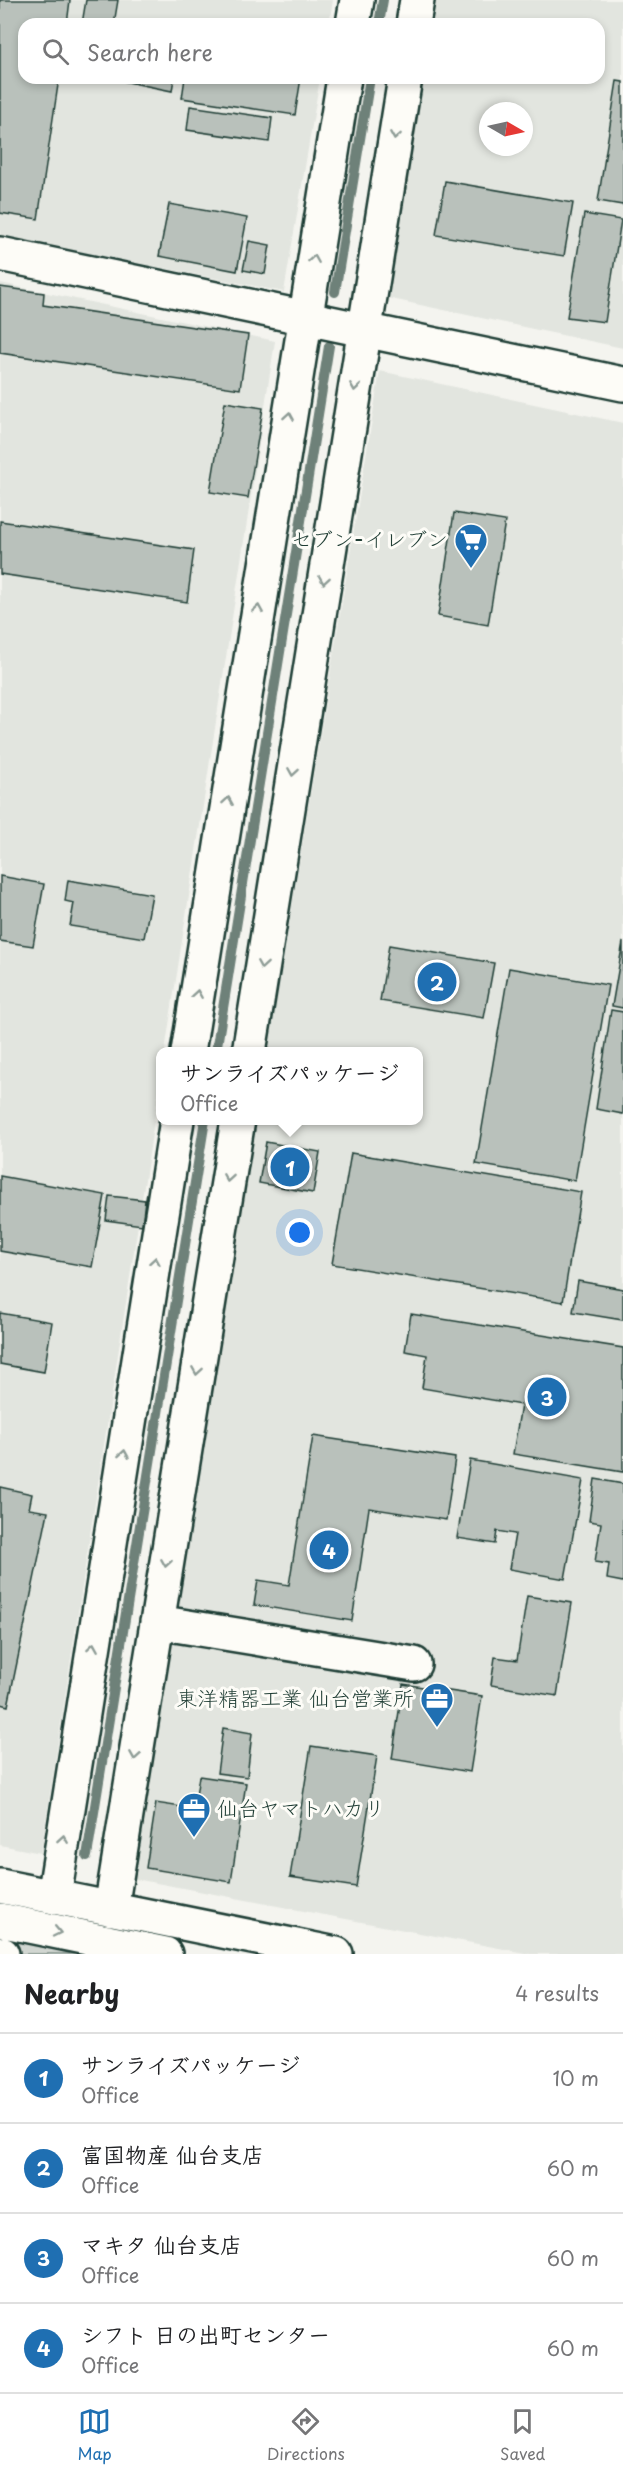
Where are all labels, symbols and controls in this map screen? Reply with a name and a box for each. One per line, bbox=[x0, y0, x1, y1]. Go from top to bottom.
search box bbox=[18, 18, 605, 84]
icon: search bbox=[39, 35, 72, 68]
text: Search here bbox=[87, 35, 213, 68]
north arrow bbox=[479, 102, 533, 156]
one-way arrow bbox=[390, 131, 402, 140]
one-way arrow bbox=[307, 255, 320, 265]
one-way arrow bbox=[350, 383, 362, 392]
one-way arrow bbox=[282, 411, 294, 421]
place label: セブン-イレブン bbox=[291, 522, 448, 554]
supermarket icon: セブン-イレブン bbox=[453, 522, 489, 569]
one-way arrow bbox=[319, 575, 331, 585]
one-way arrow bbox=[252, 604, 264, 613]
one-way arrow bbox=[288, 768, 300, 777]
one-way arrow bbox=[221, 797, 233, 806]
one-way arrow bbox=[257, 960, 269, 970]
pin: 2 bbox=[418, 960, 456, 1004]
one-way arrow bbox=[190, 989, 203, 999]
popup bbox=[156, 1047, 423, 1125]
text: サンライズパッケージ bbox=[180, 1055, 399, 1088]
text: Office bbox=[180, 1088, 238, 1118]
pin: 1 bbox=[270, 1144, 310, 1190]
one-way arrow bbox=[223, 1174, 235, 1183]
your location bbox=[285, 1218, 314, 1247]
one-way arrow bbox=[148, 1257, 160, 1266]
one-way arrow bbox=[192, 1366, 204, 1375]
pin: 3 bbox=[528, 1374, 566, 1420]
one-way arrow bbox=[117, 1449, 130, 1459]
pin: 4 bbox=[310, 1528, 348, 1572]
one-way arrow bbox=[161, 1559, 173, 1568]
one-way arrow bbox=[87, 1642, 99, 1651]
place label: 東洋精器工業 仙台営業所 bbox=[176, 1681, 414, 1713]
office icon: 東洋精器工業 仙台営業所 bbox=[419, 1681, 455, 1728]
one-way arrow bbox=[130, 1751, 142, 1760]
office icon: 仙台ヤマトハカリ bbox=[176, 1791, 212, 1838]
place label: 仙台ヤマトハカリ bbox=[217, 1791, 385, 1823]
one-way arrow bbox=[56, 1835, 69, 1845]
one-way arrow bbox=[52, 1924, 62, 1937]
text: Nearby bbox=[24, 1974, 119, 2013]
text: 4 results bbox=[515, 1978, 599, 2008]
text: サンライズパッケージ bbox=[81, 2047, 300, 2080]
text: 1 bbox=[39, 2063, 48, 2093]
text: 10 m bbox=[552, 2063, 599, 2093]
text: Office bbox=[81, 2080, 139, 2110]
text: 富国物産 仙台支店 bbox=[81, 2137, 264, 2170]
text: 2 bbox=[36, 2153, 51, 2183]
text: 60 m bbox=[547, 2153, 599, 2183]
text: Office bbox=[81, 2170, 139, 2200]
text: マキタ 仙台支店 bbox=[81, 2227, 242, 2260]
text: 3 bbox=[37, 2243, 50, 2273]
text: 60 m bbox=[547, 2243, 599, 2273]
text: Office bbox=[81, 2260, 139, 2290]
text: シフト 日の出町センター bbox=[81, 2317, 330, 2350]
text: 4 bbox=[37, 2333, 50, 2363]
text: 60 m bbox=[547, 2333, 599, 2363]
text: Office bbox=[81, 2350, 139, 2380]
tab: Map bbox=[78, 2405, 112, 2465]
tab: Directions bbox=[267, 2405, 345, 2465]
tab: Saved bbox=[500, 2405, 545, 2465]

